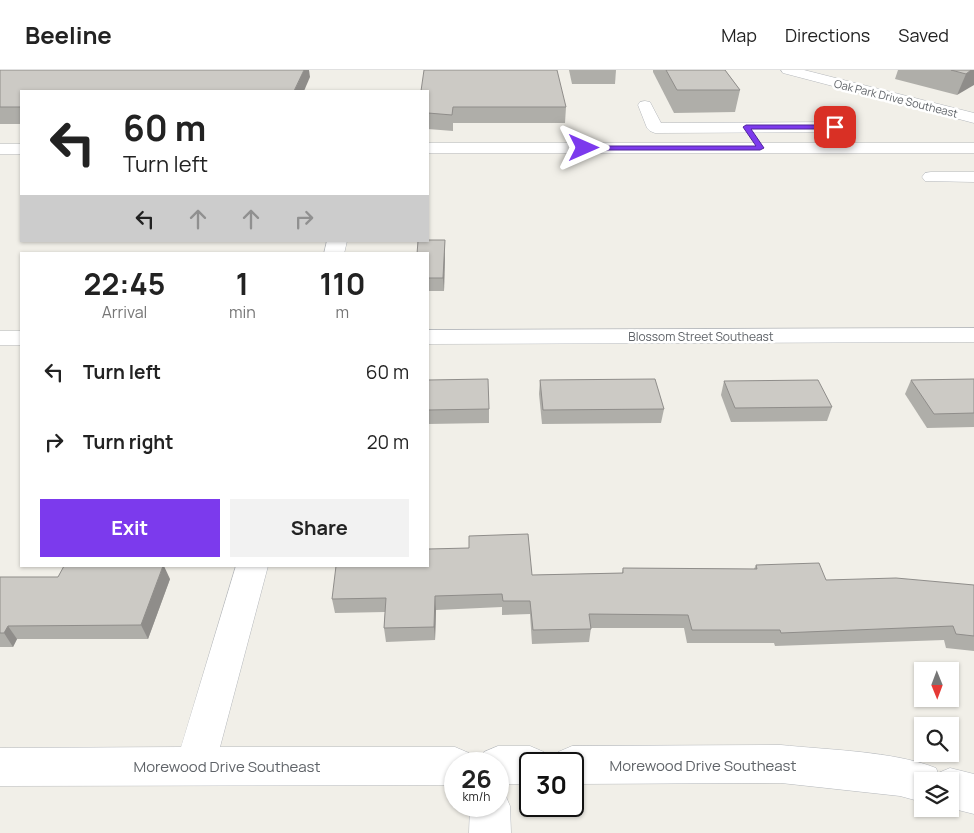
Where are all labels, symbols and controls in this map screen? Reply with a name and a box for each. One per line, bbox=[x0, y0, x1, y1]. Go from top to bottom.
text: Beeline bbox=[25, 18, 112, 51]
text: Map bbox=[721, 23, 757, 47]
text: Directions bbox=[785, 23, 870, 47]
text: Saved bbox=[898, 23, 949, 47]
street label: Oak Park Drive Southeast bbox=[833, 75, 959, 121]
text: 60 m bbox=[123, 104, 206, 152]
pin bbox=[814, 106, 856, 148]
icon: left bbox=[40, 110, 105, 175]
icon: arrive bbox=[821, 113, 849, 141]
position arrow bbox=[557, 121, 609, 173]
text: Turn left bbox=[123, 149, 208, 179]
icon: left bbox=[131, 205, 159, 233]
icon: ahead bbox=[184, 205, 212, 233]
icon: ahead bbox=[237, 205, 265, 233]
icon: right bbox=[290, 205, 318, 233]
text: 22:45 bbox=[84, 263, 165, 304]
text: 1 bbox=[236, 263, 249, 304]
text: 110 bbox=[319, 263, 365, 304]
text: Arrival bbox=[102, 301, 147, 323]
text: min bbox=[229, 301, 256, 323]
text: m bbox=[336, 301, 349, 323]
street label: Blossom Street Southeast bbox=[628, 328, 774, 345]
icon: left bbox=[40, 358, 68, 386]
text: Turn left bbox=[83, 359, 161, 385]
text: 60 m bbox=[366, 359, 409, 385]
icon: right bbox=[40, 428, 68, 456]
text: Turn right bbox=[83, 429, 173, 455]
text: 20 m bbox=[367, 429, 409, 455]
button: Exit bbox=[40, 499, 220, 557]
button: Share bbox=[230, 499, 409, 557]
north arrow bbox=[914, 662, 959, 708]
map controls bbox=[914, 662, 959, 817]
button: search bbox=[914, 717, 959, 762]
speed limit sign: 30 bbox=[519, 752, 584, 817]
street label: Morewood Drive Southeast bbox=[610, 755, 796, 776]
street label: Morewood Drive Southeast bbox=[134, 756, 320, 777]
text: 26 bbox=[461, 761, 492, 796]
button: layers bbox=[914, 772, 959, 817]
text: km/h bbox=[463, 788, 490, 805]

